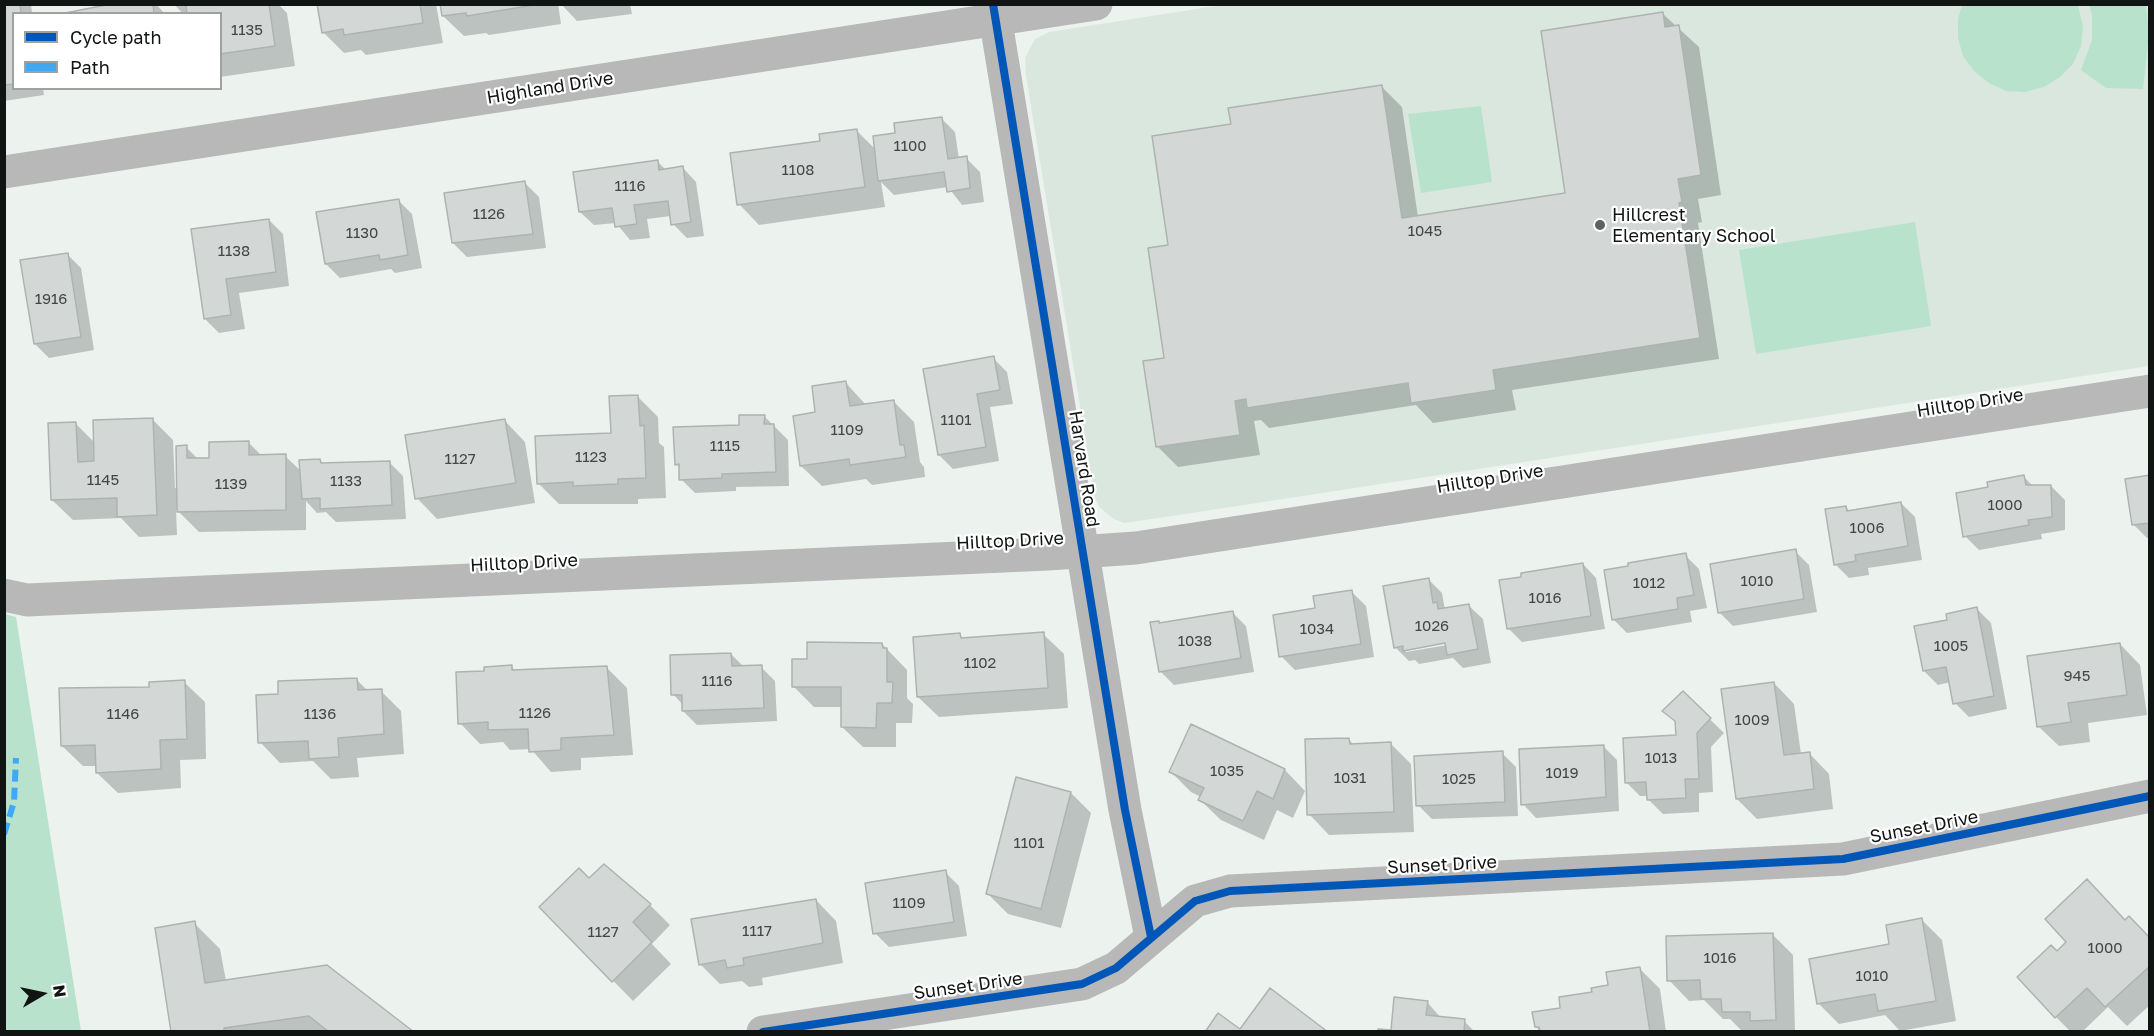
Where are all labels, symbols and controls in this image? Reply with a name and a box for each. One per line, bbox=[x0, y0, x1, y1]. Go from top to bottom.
legend bbox=[12, 12, 222, 90]
house number: 1135 bbox=[231, 21, 263, 39]
text: Cycle path bbox=[70, 26, 162, 48]
text: Path bbox=[70, 56, 110, 78]
street label: Highland Drive bbox=[485, 67, 615, 109]
house number: 1100 bbox=[893, 137, 927, 155]
house number: 1108 bbox=[782, 161, 814, 179]
house number: 1116 bbox=[615, 177, 645, 195]
place label: Hillcrest Elementary School bbox=[1612, 204, 1776, 246]
house number: 1126 bbox=[473, 205, 505, 223]
marker: Hillcrest Elementary School bbox=[1593, 218, 1607, 232]
house number: 1045 bbox=[1408, 222, 1442, 240]
house number: 1130 bbox=[346, 224, 378, 242]
house number: 1138 bbox=[218, 242, 250, 260]
house number: 1916 bbox=[35, 290, 67, 308]
street label: Hilltop Drive bbox=[1915, 384, 2025, 422]
street label: Harvard Road bbox=[1064, 409, 1104, 529]
house number: 1101 bbox=[940, 411, 972, 429]
house number: 1109 bbox=[831, 421, 863, 439]
house number: 1115 bbox=[710, 437, 740, 455]
house number: 1123 bbox=[575, 448, 607, 466]
house number: 1127 bbox=[444, 450, 476, 468]
street label: Hilltop Drive bbox=[1435, 460, 1545, 498]
house number: 1145 bbox=[87, 471, 119, 489]
house number: 1133 bbox=[330, 472, 362, 490]
house number: 1139 bbox=[215, 475, 247, 493]
house number: 1000 bbox=[1987, 496, 2023, 514]
house number: 1006 bbox=[1850, 519, 1884, 537]
street label: Hilltop Drive bbox=[956, 527, 1064, 555]
street label: Hilltop Drive bbox=[470, 549, 578, 577]
house number: 1010 bbox=[1740, 572, 1774, 590]
house number: 1012 bbox=[1633, 574, 1665, 592]
house number: 1016 bbox=[1529, 589, 1561, 607]
house number: 1026 bbox=[1415, 617, 1449, 635]
house number: 1034 bbox=[1300, 620, 1334, 638]
house number: 1038 bbox=[1178, 632, 1212, 650]
house number: 1005 bbox=[1934, 637, 1968, 655]
house number: 1102 bbox=[964, 654, 996, 672]
house number: 945 bbox=[2064, 667, 2090, 685]
house number: 1116 bbox=[702, 672, 732, 690]
house number: 1126 bbox=[519, 704, 551, 722]
house number: 1146 bbox=[107, 705, 139, 723]
house number: 1136 bbox=[304, 705, 336, 723]
house number: 1009 bbox=[1735, 711, 1769, 729]
house number: 1013 bbox=[1645, 749, 1677, 767]
house number: 1035 bbox=[1210, 762, 1244, 780]
house number: 1019 bbox=[1546, 764, 1578, 782]
house number: 1031 bbox=[1334, 769, 1366, 787]
house number: 1025 bbox=[1442, 770, 1476, 788]
street label: Sunset Drive bbox=[1868, 806, 1980, 848]
house number: 1101 bbox=[1013, 834, 1045, 852]
street label: Sunset Drive bbox=[1387, 851, 1497, 879]
house number: 1109 bbox=[893, 894, 925, 912]
house number: 1117 bbox=[742, 922, 772, 940]
house number: 1127 bbox=[587, 923, 619, 941]
house number: 1000 bbox=[2087, 939, 2123, 957]
house number: 1016 bbox=[1704, 949, 1736, 967]
north arrow bbox=[12, 964, 72, 1024]
house number: 1010 bbox=[1855, 967, 1889, 985]
street label: Sunset Drive bbox=[912, 968, 1024, 1004]
text: N bbox=[49, 984, 71, 999]

